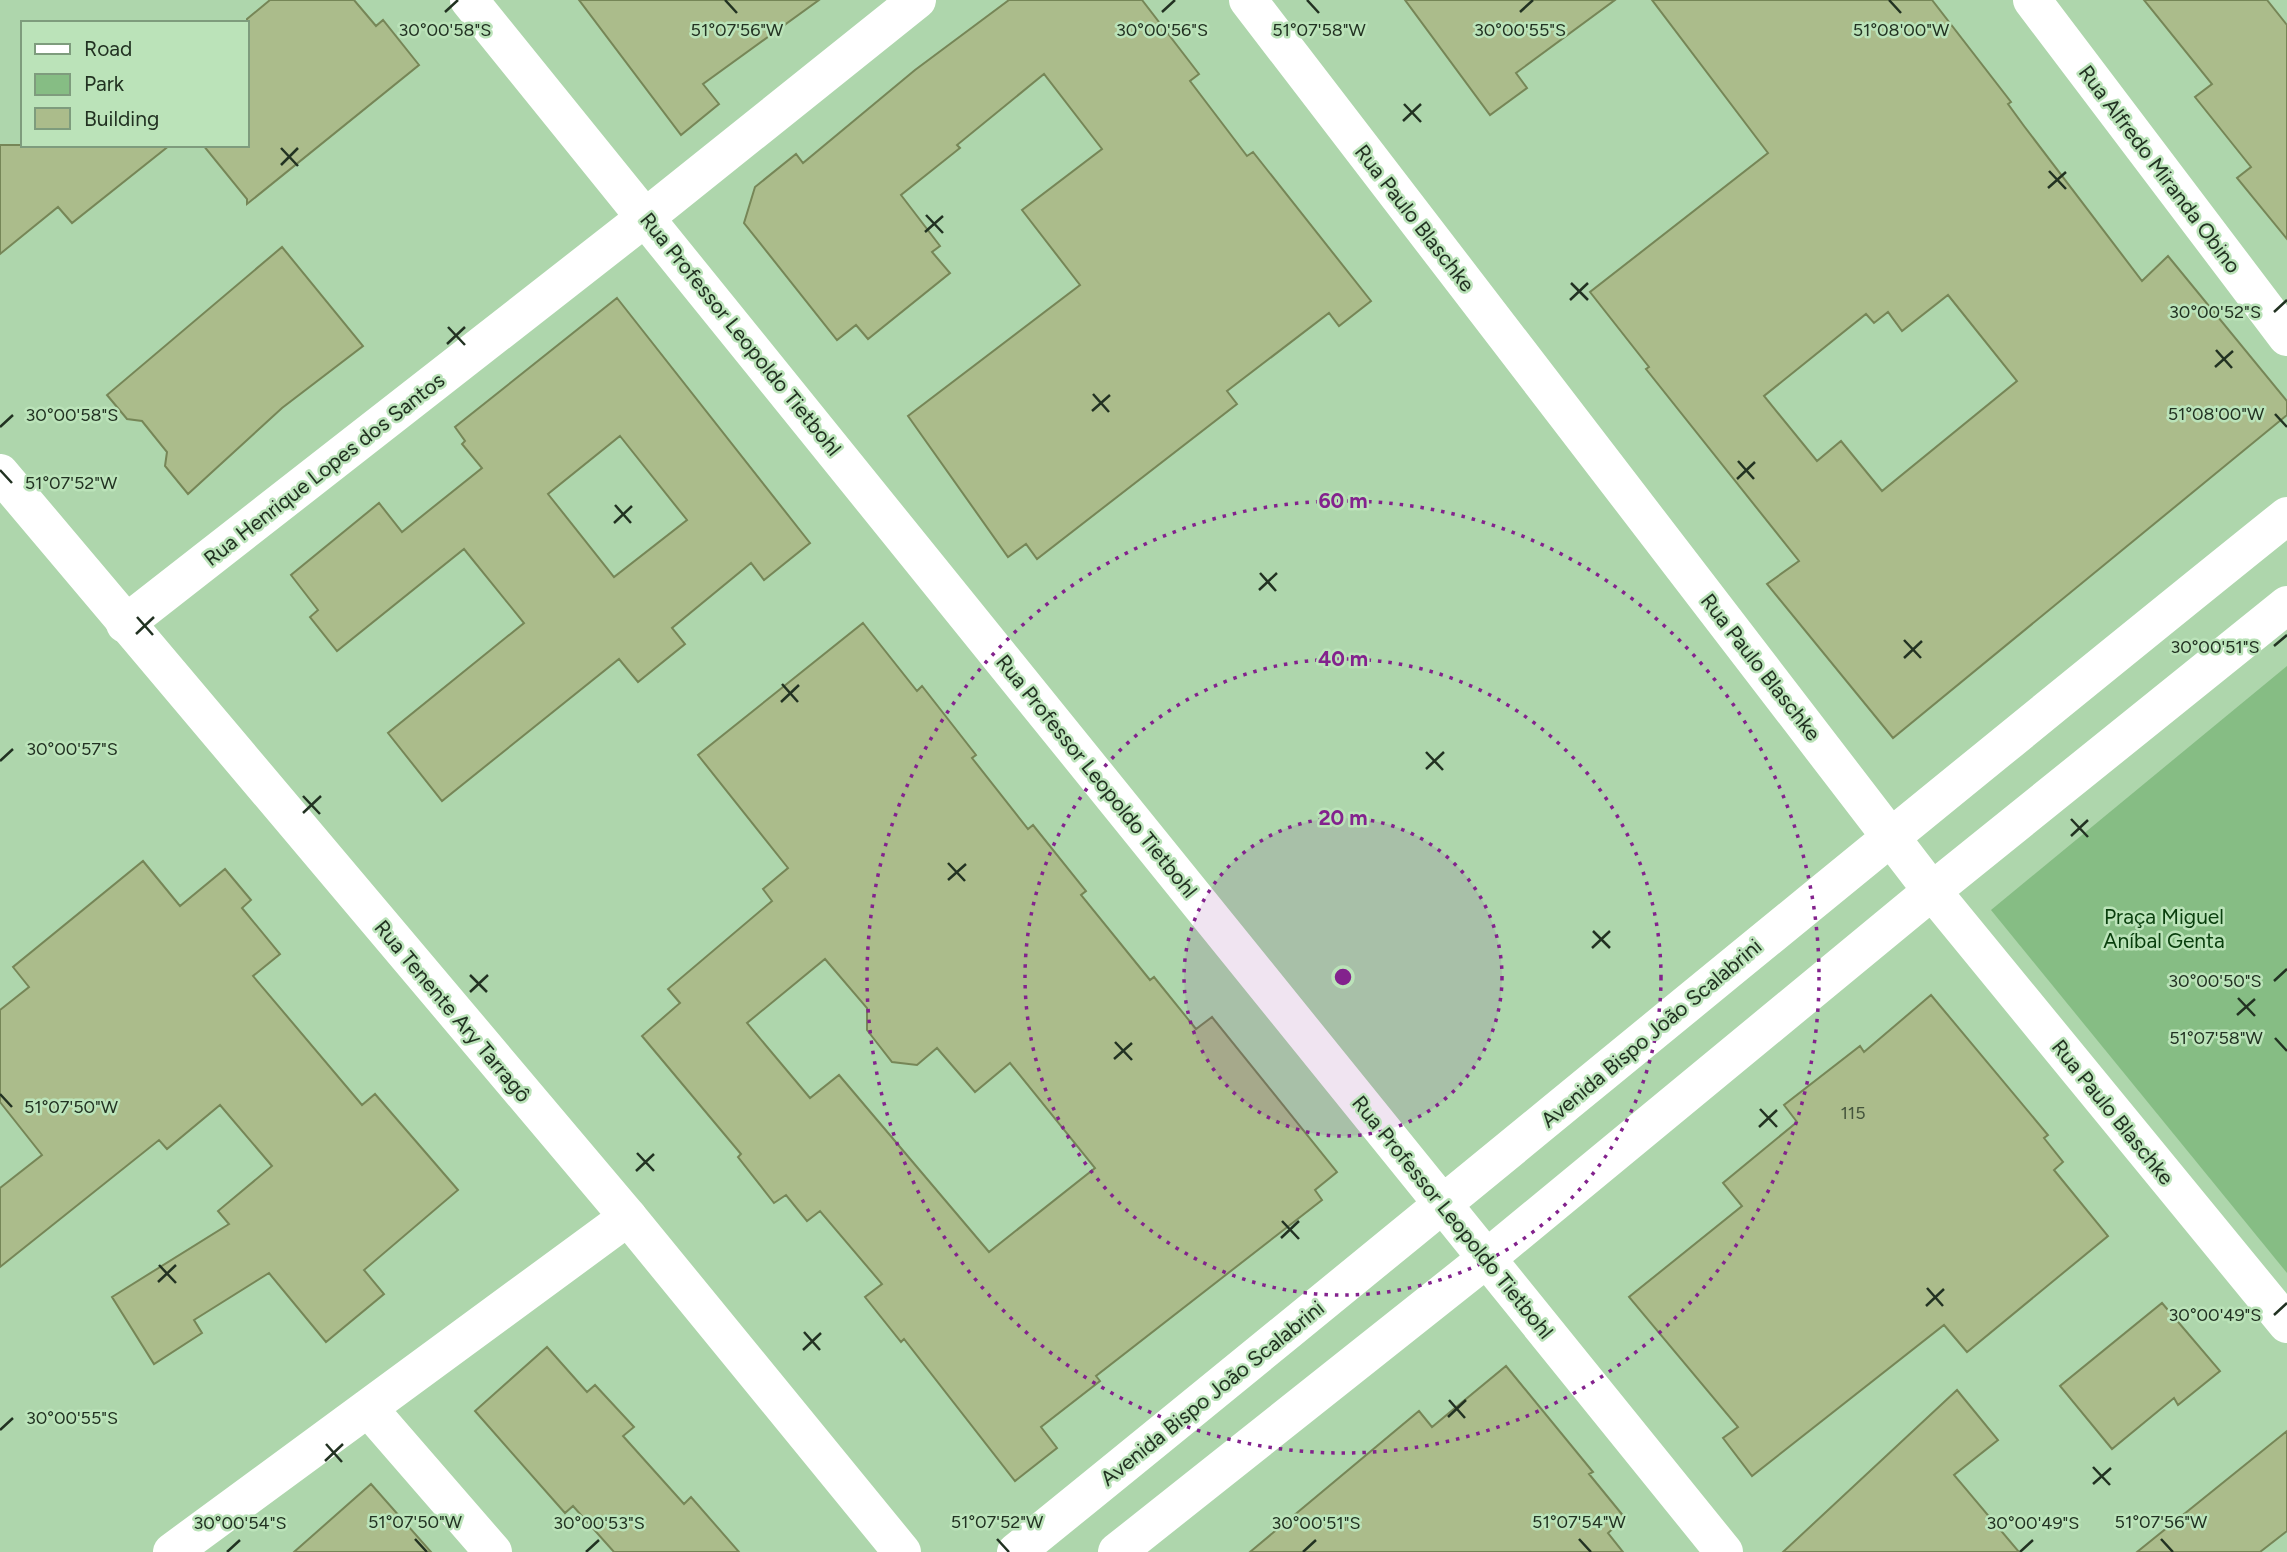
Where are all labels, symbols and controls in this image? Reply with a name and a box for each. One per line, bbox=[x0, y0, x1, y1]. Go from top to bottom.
text: 30°00'58"S bbox=[399, 19, 491, 41]
text: 51°07'56"W bbox=[691, 19, 784, 41]
text: 30°00'56"S bbox=[1116, 19, 1208, 41]
text: 51°07'58"W bbox=[1272, 19, 1367, 41]
text: 30°00'55"S bbox=[1474, 19, 1566, 41]
text: 51°08'00"W bbox=[1853, 19, 1950, 41]
legend bbox=[21, 21, 248, 147]
text: Road bbox=[84, 36, 132, 61]
street label: Rua Alfredo Miranda Obino bbox=[2074, 60, 2246, 278]
text: Park bbox=[84, 71, 125, 96]
text: Building bbox=[84, 106, 159, 131]
street label: Rua Paulo Blaschke bbox=[1350, 140, 1480, 296]
street label: Rua Professor Leopoldo Tietbohl bbox=[635, 207, 847, 461]
text: 30°00'52"S bbox=[2169, 301, 2261, 323]
street label: Rua Henrique Lopes dos Santos bbox=[199, 367, 449, 571]
text: 51°08'00"W bbox=[2168, 403, 2265, 425]
text: 30°00'58"S bbox=[26, 404, 118, 426]
text: 51°07'52"W bbox=[25, 472, 118, 494]
text: 60 m bbox=[1318, 488, 1368, 513]
street label: Rua Paulo Blaschke bbox=[1696, 589, 1826, 745]
text: 30°00'51"S bbox=[2170, 636, 2260, 658]
text: 40 m bbox=[1318, 646, 1368, 671]
street label: Rua Professor Leopoldo Tietbohl bbox=[991, 649, 1203, 903]
text: 30°00'57"S bbox=[26, 738, 118, 760]
text: 20 m bbox=[1318, 805, 1368, 830]
park label: Praça Miguel Aníbal Genta bbox=[2103, 904, 2225, 953]
street label: Rua Tenente Ary Tarragô bbox=[370, 915, 536, 1107]
street label: Avenida Bispo João Scalabrini bbox=[1536, 933, 1766, 1133]
centre of rings bbox=[1331, 965, 1355, 989]
text: 30°00'50"S bbox=[2168, 970, 2262, 992]
text: 51°07'58"W bbox=[2169, 1027, 2264, 1049]
street label: Rua Paulo Blaschke bbox=[2047, 1034, 2179, 1190]
street label: Rua Professor Leopoldo Tietbohl bbox=[1347, 1090, 1559, 1344]
text: 51°07'50"W bbox=[24, 1096, 119, 1118]
house number: 115 bbox=[1840, 1102, 1866, 1124]
street label: Avenida Bispo João Scalabrini bbox=[1095, 1295, 1329, 1491]
text: 30°00'49"S bbox=[2169, 1304, 2261, 1326]
text: 30°00'55"S bbox=[26, 1407, 118, 1429]
text: 51°07'50"W bbox=[368, 1511, 463, 1533]
text: 51°07'52"W bbox=[951, 1511, 1044, 1533]
text: 51°07'54"W bbox=[1532, 1511, 1627, 1533]
text: 51°07'56"W bbox=[2115, 1511, 2208, 1533]
text: 30°00'54"S bbox=[194, 1512, 287, 1534]
text: 30°00'53"S bbox=[553, 1512, 645, 1534]
text: 30°00'51"S bbox=[1271, 1512, 1361, 1534]
text: 30°00'49"S bbox=[1987, 1512, 2079, 1534]

